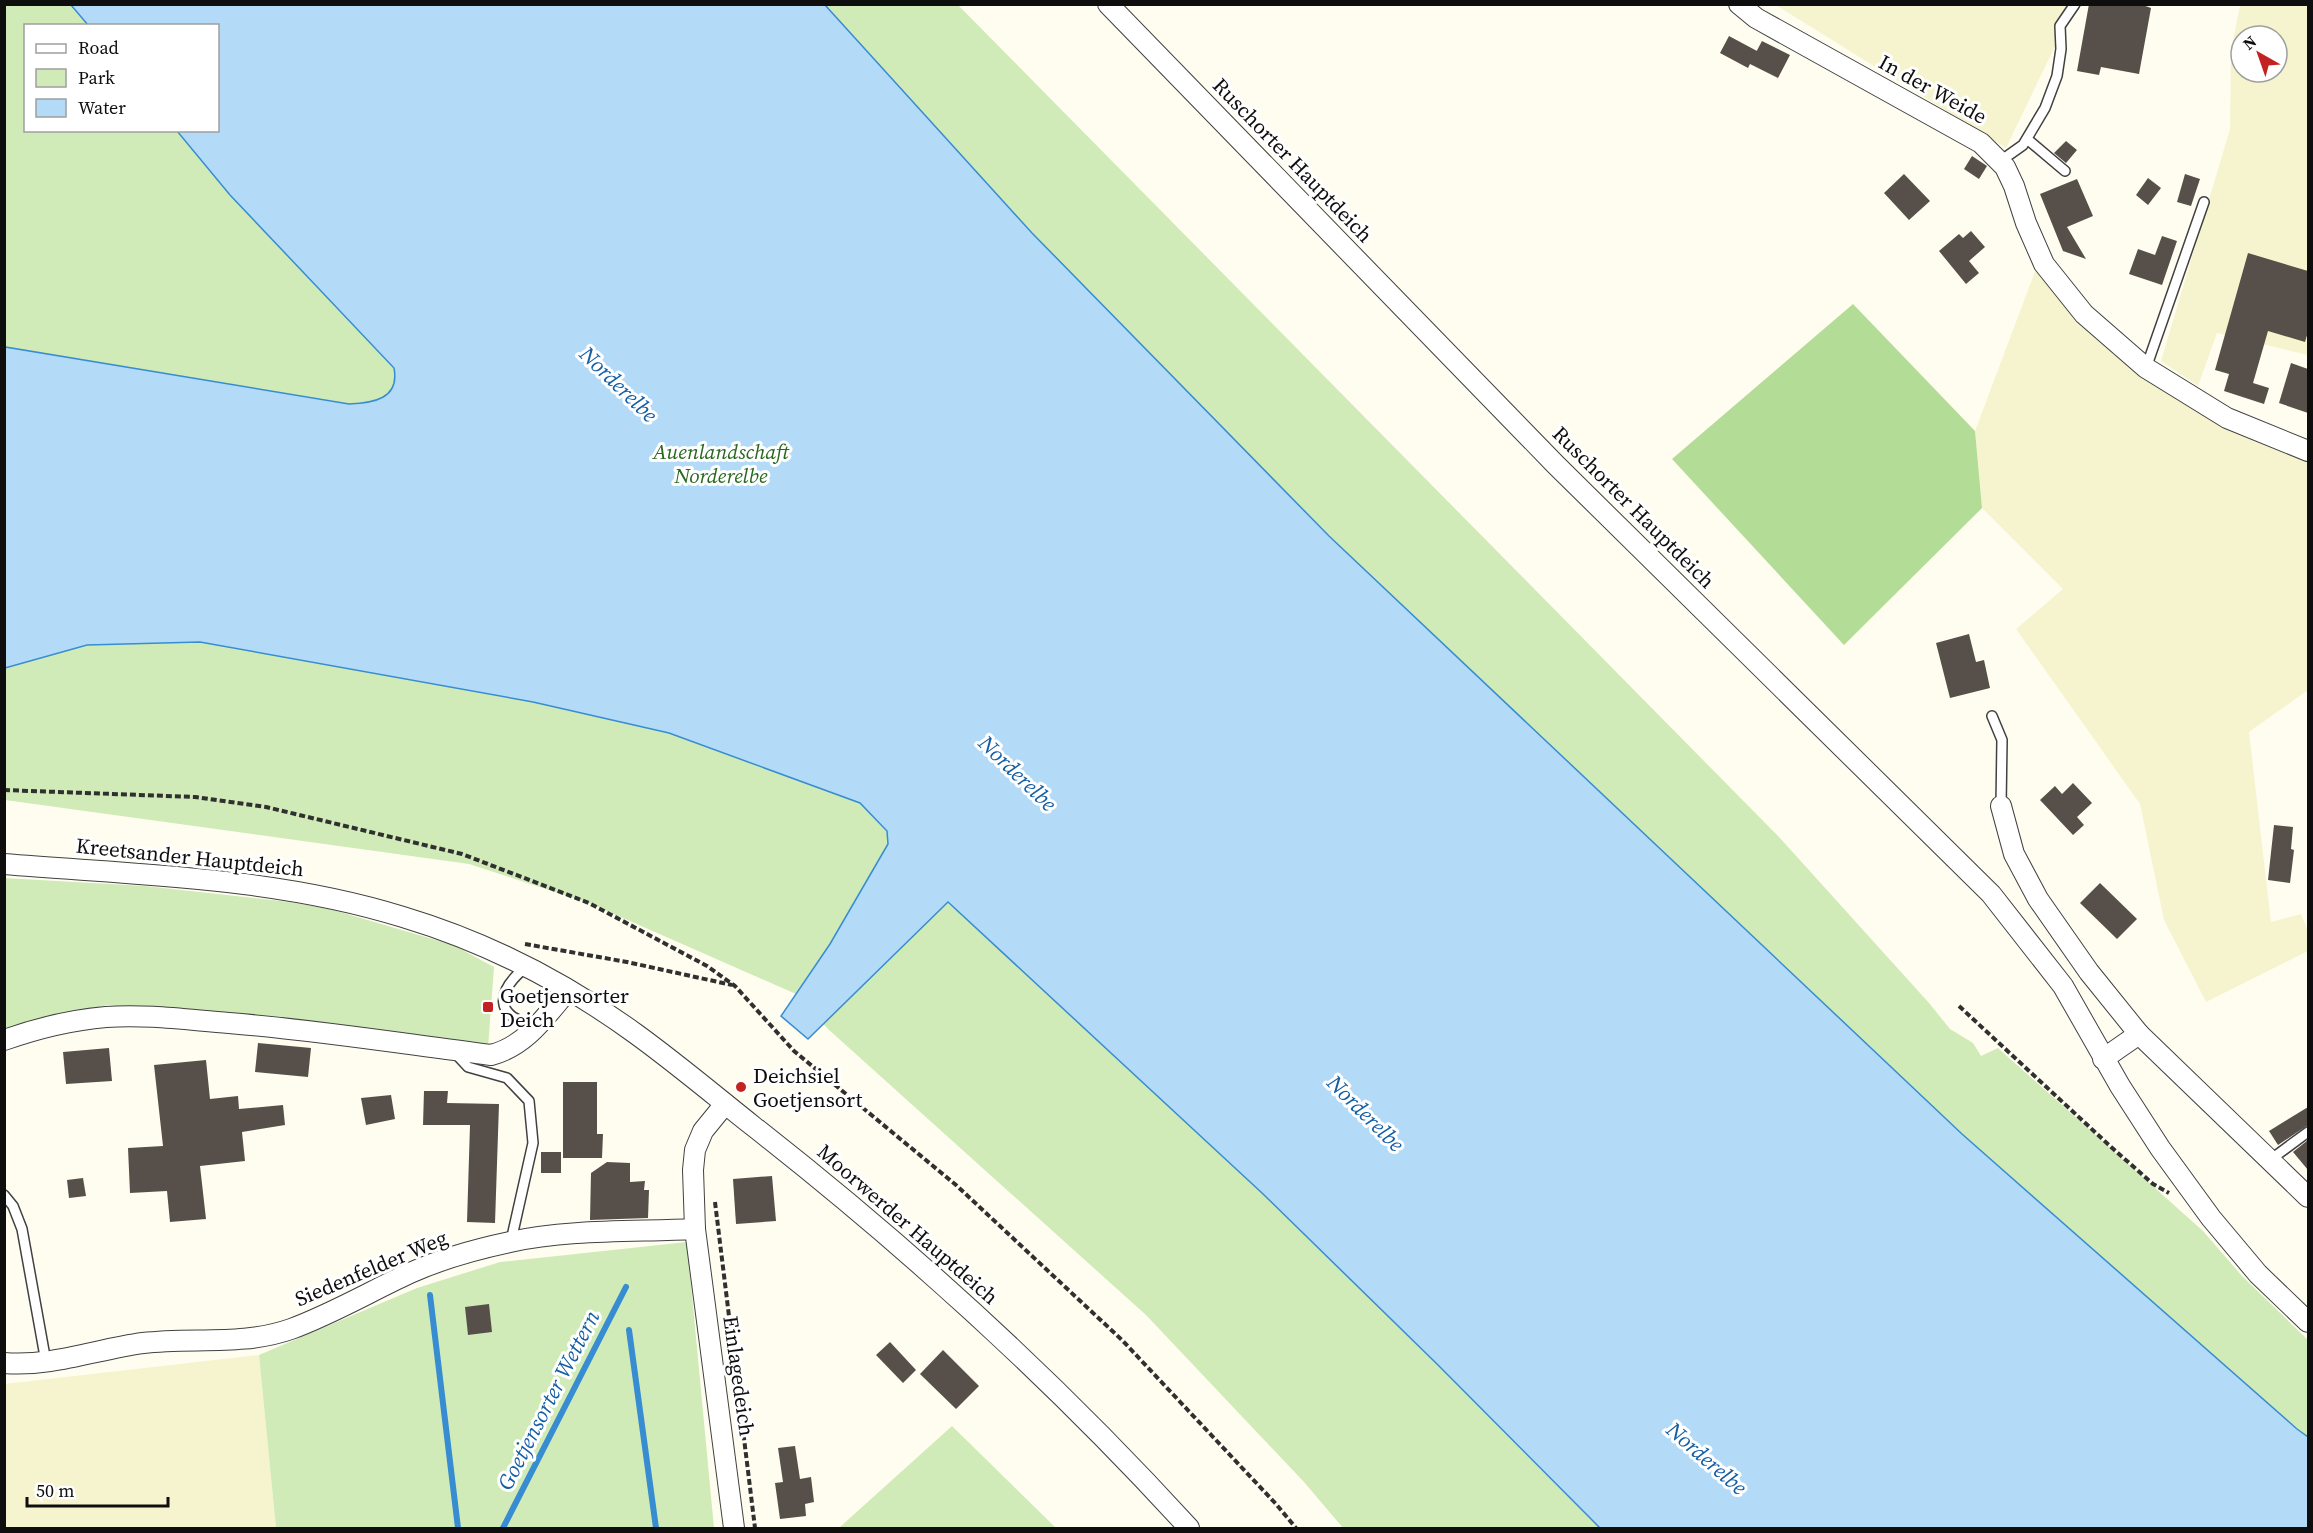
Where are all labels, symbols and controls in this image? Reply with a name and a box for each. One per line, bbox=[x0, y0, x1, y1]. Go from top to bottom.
legend bbox=[24, 24, 219, 132]
north arrow bbox=[2229, 24, 2289, 84]
text: N bbox=[2238, 30, 2261, 55]
text: Road bbox=[78, 35, 119, 60]
street label: In der Weide bbox=[1874, 47, 1992, 131]
text: Park bbox=[78, 65, 115, 90]
street label: Ruschorter Hauptdeich bbox=[1207, 71, 1379, 249]
text: Water bbox=[78, 95, 126, 120]
water label: Norderelbe bbox=[573, 339, 665, 429]
street label: Ruschorter Hauptdeich bbox=[1546, 419, 1722, 595]
park label: Auenlandschaft Norderelbe bbox=[652, 437, 790, 490]
water label: Norderelbe bbox=[972, 728, 1064, 818]
street label: Kreetsander Hauptdeich bbox=[75, 831, 305, 883]
place label: Goetjensorter Deich bbox=[500, 981, 629, 1034]
marker: Goetjensorter Deich bbox=[481, 1000, 495, 1014]
place label: Deichsiel Goetjensort bbox=[753, 1061, 863, 1114]
water label: Norderelbe bbox=[1320, 1067, 1411, 1158]
marker: Deichsiel Goetjensort bbox=[734, 1080, 748, 1094]
street label: Moorwerder Hauptdeich bbox=[811, 1137, 1005, 1311]
street label: Siedenfelder Weg bbox=[290, 1223, 452, 1313]
water label: Goetjensorter Wettern bbox=[490, 1305, 607, 1495]
street label: Einlagedeich bbox=[716, 1314, 762, 1438]
water label: Norderelbe bbox=[1660, 1414, 1754, 1501]
scale bar bbox=[27, 1470, 168, 1508]
text: 50 m bbox=[36, 1478, 74, 1503]

